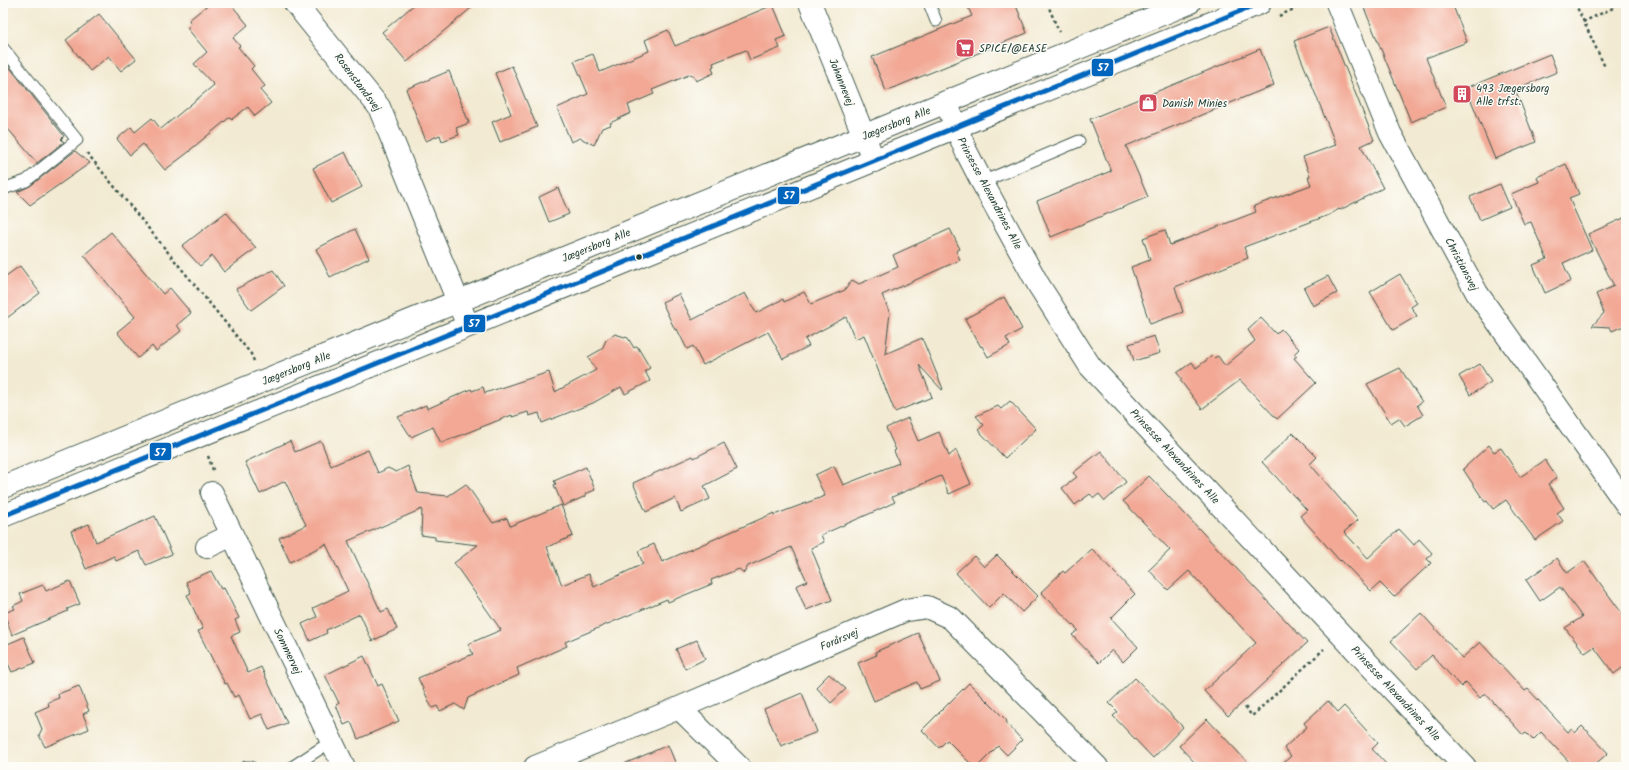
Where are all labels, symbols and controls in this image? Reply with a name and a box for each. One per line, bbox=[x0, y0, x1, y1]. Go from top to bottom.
supermarket icon: SPICE/@EASE bbox=[954, 37, 976, 59]
place label: SPICE/@EASE bbox=[979, 40, 1048, 58]
street label: Rosenstandsvej bbox=[329, 49, 386, 117]
street label: Johannevej bbox=[823, 56, 859, 110]
line badge: 57 bbox=[1091, 58, 1114, 77]
text: 57 bbox=[1097, 59, 1109, 77]
place label: 493 Jægersborg Alle trfst. bbox=[1476, 80, 1550, 111]
building icon: 493 Jægersborg Alle trfst. bbox=[1451, 83, 1473, 105]
shop icon: Danish Minies bbox=[1137, 92, 1159, 114]
place label: Danish Minies bbox=[1162, 95, 1227, 113]
street label: Jægersborg Alle bbox=[859, 102, 934, 146]
street label: Prinsesse Alexandrines Alle bbox=[952, 134, 1026, 253]
line badge: 57 bbox=[777, 186, 800, 205]
text: 57 bbox=[783, 187, 795, 205]
street label: Jægersborg Alle bbox=[559, 224, 634, 268]
street label: Christiansvej bbox=[1439, 234, 1483, 296]
unlabelled marker bbox=[634, 252, 644, 262]
line badge: 57 bbox=[463, 314, 486, 333]
text: 57 bbox=[468, 315, 480, 333]
street label: Jægersborg Alle bbox=[259, 347, 334, 391]
street label: Prinsesse Alexandrines Alle bbox=[1125, 405, 1224, 509]
line badge: 57 bbox=[149, 442, 172, 461]
text: 57 bbox=[154, 444, 166, 462]
street label: Forårsvej bbox=[817, 623, 863, 656]
street label: Sommervej bbox=[268, 625, 307, 679]
street label: Prinsesse Alexandrines Alle bbox=[1346, 642, 1445, 746]

